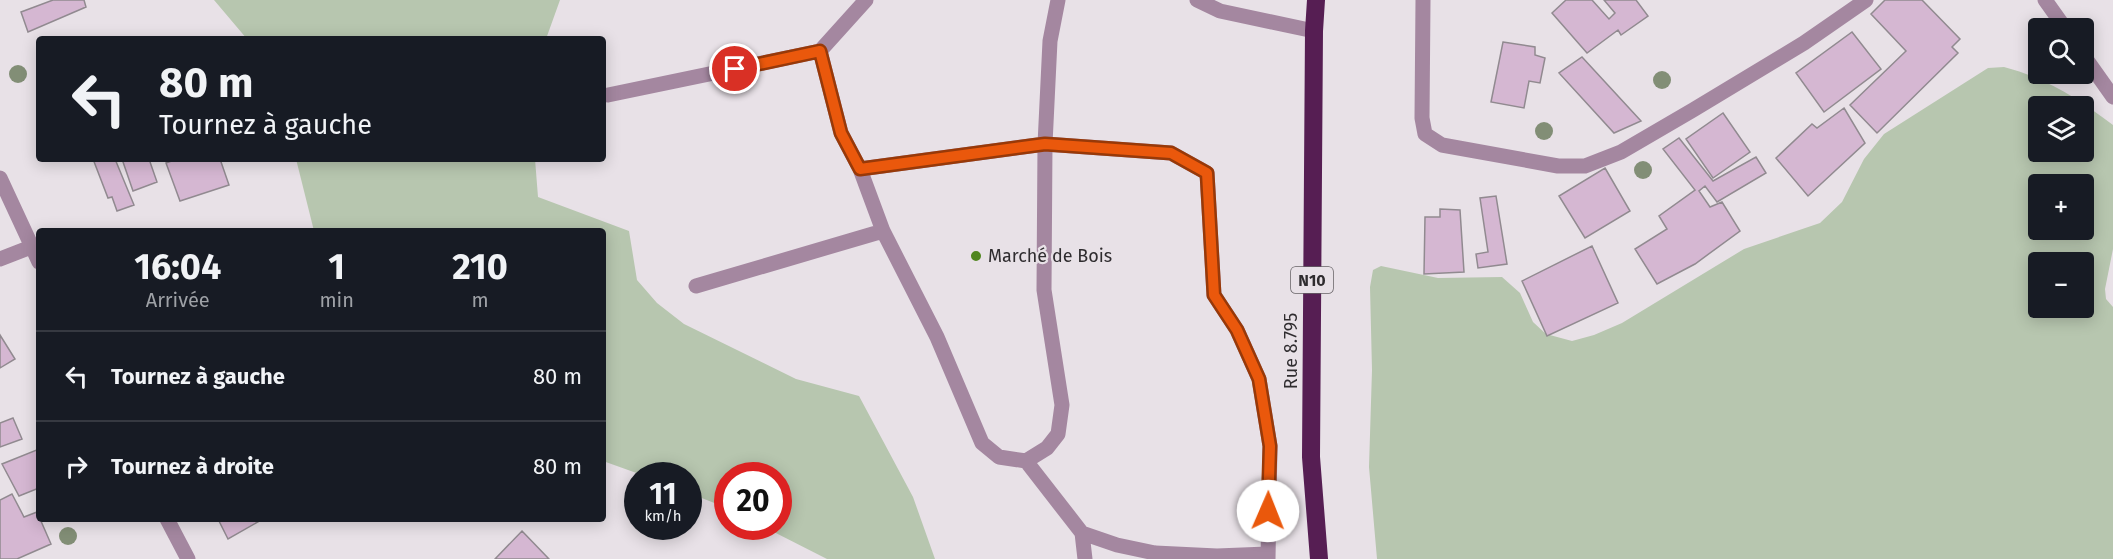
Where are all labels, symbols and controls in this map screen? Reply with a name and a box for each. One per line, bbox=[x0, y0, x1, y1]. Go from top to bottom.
map controls bbox=[2028, 18, 2094, 318]
button: search bbox=[2028, 18, 2094, 84]
pin bbox=[709, 43, 760, 94]
icon: arrive bbox=[718, 52, 751, 85]
text: 80 m bbox=[159, 58, 253, 108]
icon: left bbox=[60, 60, 138, 138]
button: layers bbox=[2028, 96, 2094, 162]
text: Tournez à gauche bbox=[159, 109, 372, 141]
button: + bbox=[2028, 174, 2094, 240]
text: 16:04 bbox=[134, 245, 221, 289]
text: 1 bbox=[328, 245, 345, 289]
text: 210 bbox=[452, 245, 508, 289]
place label: Marché de Bois bbox=[988, 245, 1112, 267]
marker: Marché de Bois bbox=[969, 249, 983, 263]
button: − bbox=[2028, 252, 2094, 318]
road number: N10 bbox=[1291, 267, 1333, 293]
text: Arrivée bbox=[146, 288, 210, 312]
text: min bbox=[319, 288, 354, 312]
text: m bbox=[471, 288, 489, 312]
street label: Rue 8.795 bbox=[1280, 313, 1302, 389]
icon: left bbox=[60, 360, 93, 393]
text: Tournez à gauche bbox=[111, 363, 285, 390]
text: 80 m bbox=[533, 363, 582, 390]
icon: right bbox=[60, 450, 93, 483]
text: Tournez à droite bbox=[111, 453, 274, 480]
text: 80 m bbox=[533, 453, 582, 480]
speed limit sign: 20 bbox=[714, 462, 792, 540]
text: 11 bbox=[649, 476, 677, 512]
position arrow bbox=[1236, 479, 1300, 543]
text: km/h bbox=[644, 507, 682, 525]

